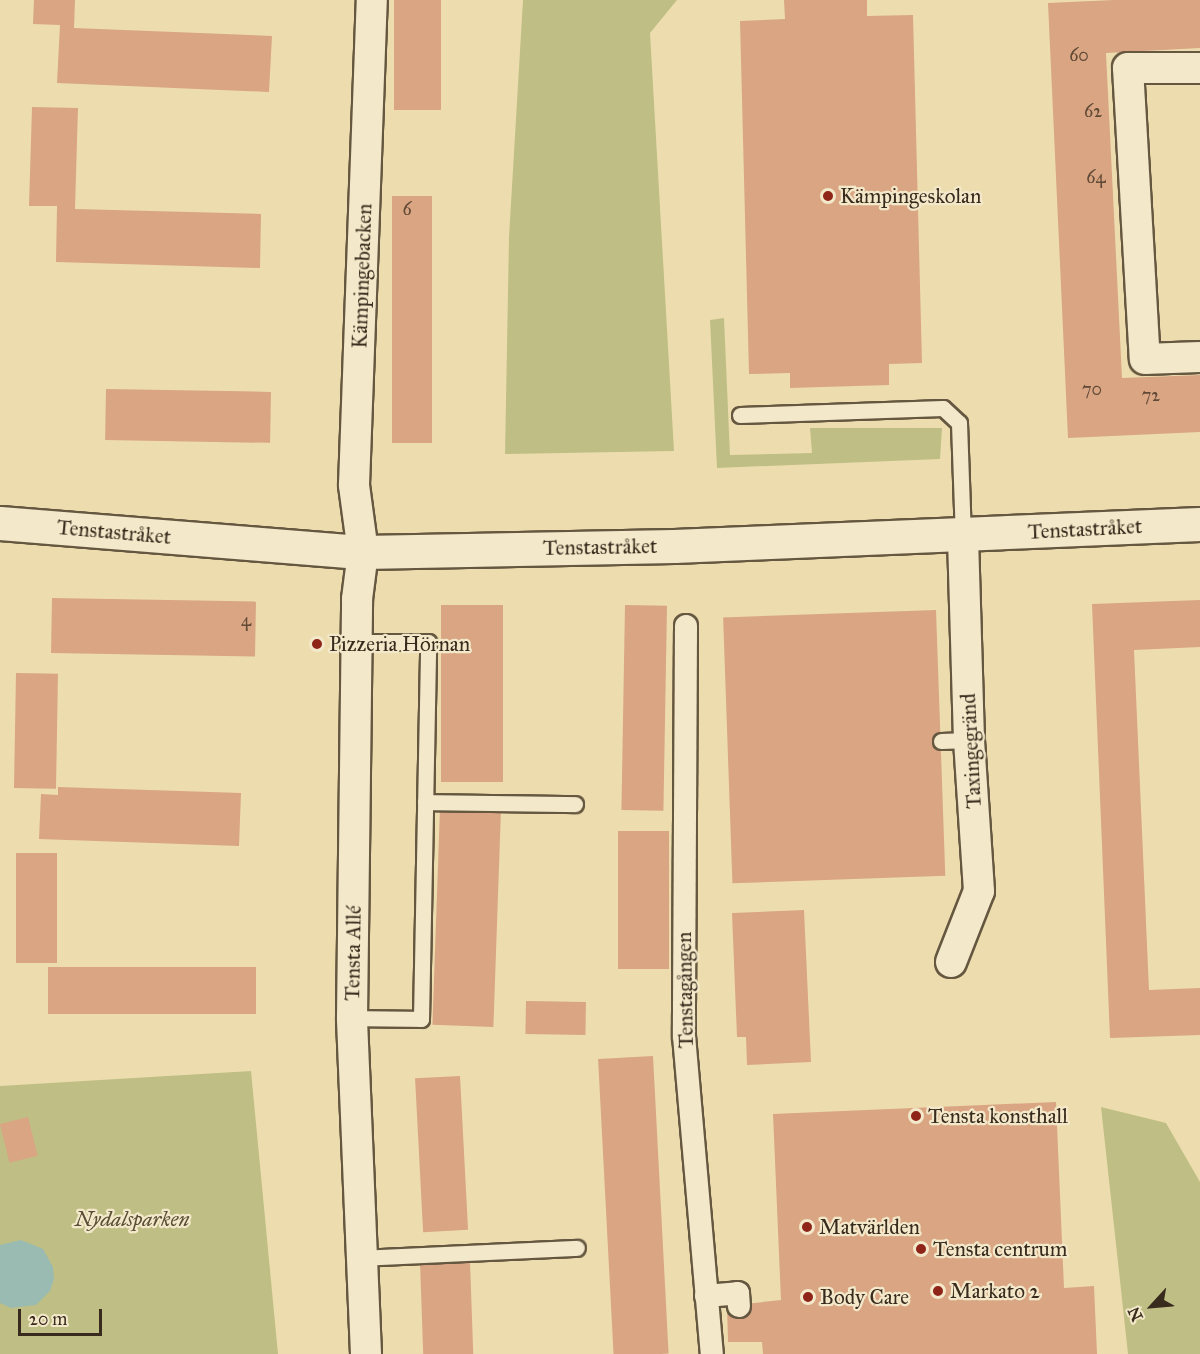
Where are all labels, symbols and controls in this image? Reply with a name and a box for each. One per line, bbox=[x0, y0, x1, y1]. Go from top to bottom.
house number: 60 bbox=[1069, 44, 1089, 66]
house number: 62 bbox=[1084, 100, 1102, 122]
house number: 64 bbox=[1086, 166, 1106, 188]
place label: Kämpingeskolan bbox=[840, 183, 981, 209]
marker: Kämpingeskolan bbox=[821, 189, 835, 203]
house number: 6 bbox=[402, 198, 412, 220]
street label: Kämpingebacken bbox=[347, 203, 377, 349]
house number: 70 bbox=[1082, 378, 1102, 400]
house number: 72 bbox=[1142, 384, 1160, 406]
street label: Tenstastråket bbox=[1027, 513, 1143, 545]
street label: Tenstastråket bbox=[56, 514, 172, 550]
street label: Tenstastråket bbox=[543, 533, 657, 561]
house number: 4 bbox=[241, 609, 251, 631]
place label: Pizzeria Hörnan bbox=[329, 631, 470, 657]
marker: Pizzeria Hörnan bbox=[310, 637, 324, 651]
street label: Taxingegränd bbox=[955, 693, 987, 809]
street label: Tensta Allé bbox=[340, 905, 366, 1001]
street label: Tenstagången bbox=[671, 931, 699, 1049]
place label: Tensta konsthall bbox=[928, 1103, 1068, 1129]
marker: Tensta konsthall bbox=[909, 1109, 923, 1123]
park label: Nydalsparken bbox=[75, 1206, 189, 1232]
place label: Matvärlden bbox=[819, 1214, 920, 1240]
marker: Matvärlden bbox=[800, 1220, 814, 1234]
place label: Tensta centrum bbox=[933, 1236, 1067, 1262]
marker: Tensta centrum bbox=[914, 1242, 928, 1256]
north arrow bbox=[1122, 1276, 1182, 1336]
place label: Markato 2 bbox=[950, 1278, 1040, 1304]
place label: Body Care bbox=[820, 1284, 909, 1310]
marker: Markato 2 bbox=[931, 1284, 945, 1298]
marker: Body Care bbox=[801, 1290, 815, 1304]
scale bar bbox=[21, 1297, 105, 1335]
text: N bbox=[1124, 1304, 1147, 1324]
text: 20 m bbox=[29, 1308, 67, 1330]

